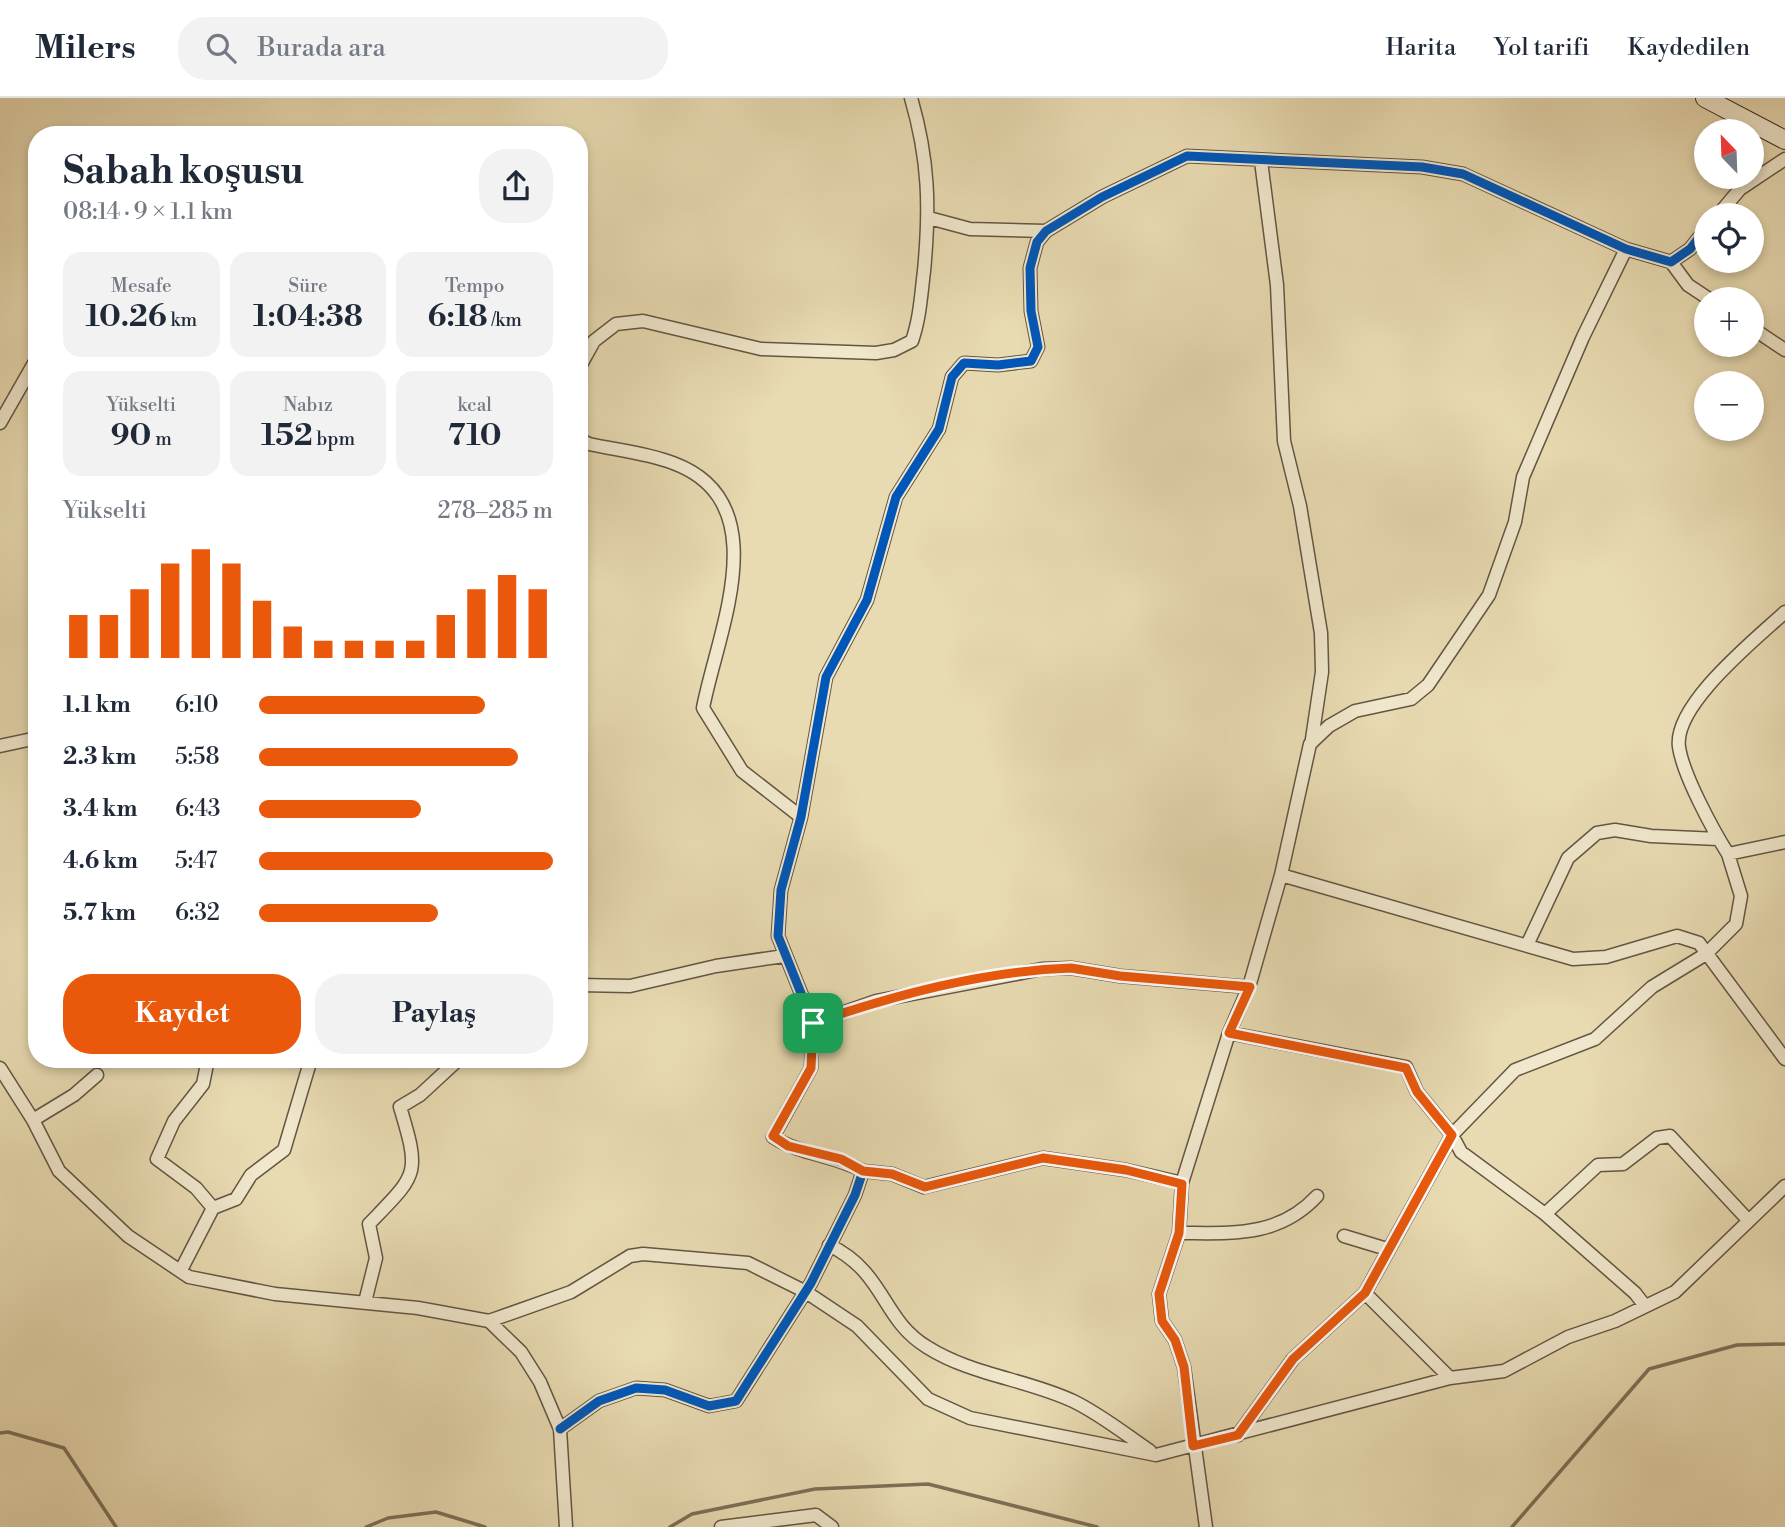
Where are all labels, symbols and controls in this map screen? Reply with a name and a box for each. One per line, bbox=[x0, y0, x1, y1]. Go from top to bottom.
search box bbox=[178, 17, 668, 80]
text: Milers bbox=[35, 28, 136, 69]
icon: search bbox=[202, 29, 240, 67]
text: Burada ara bbox=[258, 32, 386, 64]
text: Harita bbox=[1385, 33, 1456, 63]
text: Yol tarifi bbox=[1494, 33, 1589, 63]
text: Kaydedilen bbox=[1627, 33, 1750, 63]
north arrow bbox=[1694, 119, 1764, 189]
map controls bbox=[1694, 119, 1764, 441]
text: Sabah koşusu bbox=[63, 148, 304, 195]
button: share bbox=[479, 149, 553, 223]
text: 08:14 · 9 × 1.1 km bbox=[63, 198, 233, 226]
button: locate bbox=[1694, 203, 1764, 273]
text: Mesafe bbox=[111, 274, 172, 298]
text: Süre bbox=[288, 274, 328, 298]
text: Tempo bbox=[445, 274, 504, 298]
button: + bbox=[1694, 287, 1764, 357]
text: 10.26 bbox=[86, 298, 167, 336]
text: 1:04:38 bbox=[253, 298, 363, 336]
text: 6:18 bbox=[428, 298, 488, 336]
text: km bbox=[167, 308, 197, 332]
text: /km bbox=[488, 308, 522, 332]
button: − bbox=[1694, 371, 1764, 441]
text: Yükselti bbox=[107, 393, 176, 417]
text: Nabız bbox=[283, 393, 333, 417]
text: kcal bbox=[457, 393, 492, 417]
text: 90 bbox=[111, 417, 151, 455]
text: 152 bbox=[261, 417, 313, 455]
text: 710 bbox=[448, 417, 502, 455]
text: m bbox=[151, 427, 172, 451]
text: bpm bbox=[313, 427, 355, 451]
text: Yükselti bbox=[63, 497, 147, 525]
text: 278–285 m bbox=[438, 497, 553, 525]
text: 1.1 km bbox=[63, 691, 131, 719]
text: 6:10 bbox=[175, 691, 219, 719]
text: 2.3 km bbox=[63, 743, 136, 771]
text: 5:58 bbox=[175, 743, 220, 771]
text: 3.4 km bbox=[63, 795, 137, 823]
text: 6:43 bbox=[175, 795, 221, 823]
text: 4.6 km bbox=[63, 847, 138, 875]
text: 5:47 bbox=[175, 847, 217, 875]
text: 5.7 km bbox=[63, 899, 136, 927]
text: 6:32 bbox=[175, 899, 220, 927]
button: Kaydet bbox=[63, 974, 301, 1054]
button: Paylaş bbox=[315, 974, 553, 1054]
pin bbox=[783, 993, 843, 1053]
icon: arrive bbox=[794, 1004, 832, 1042]

